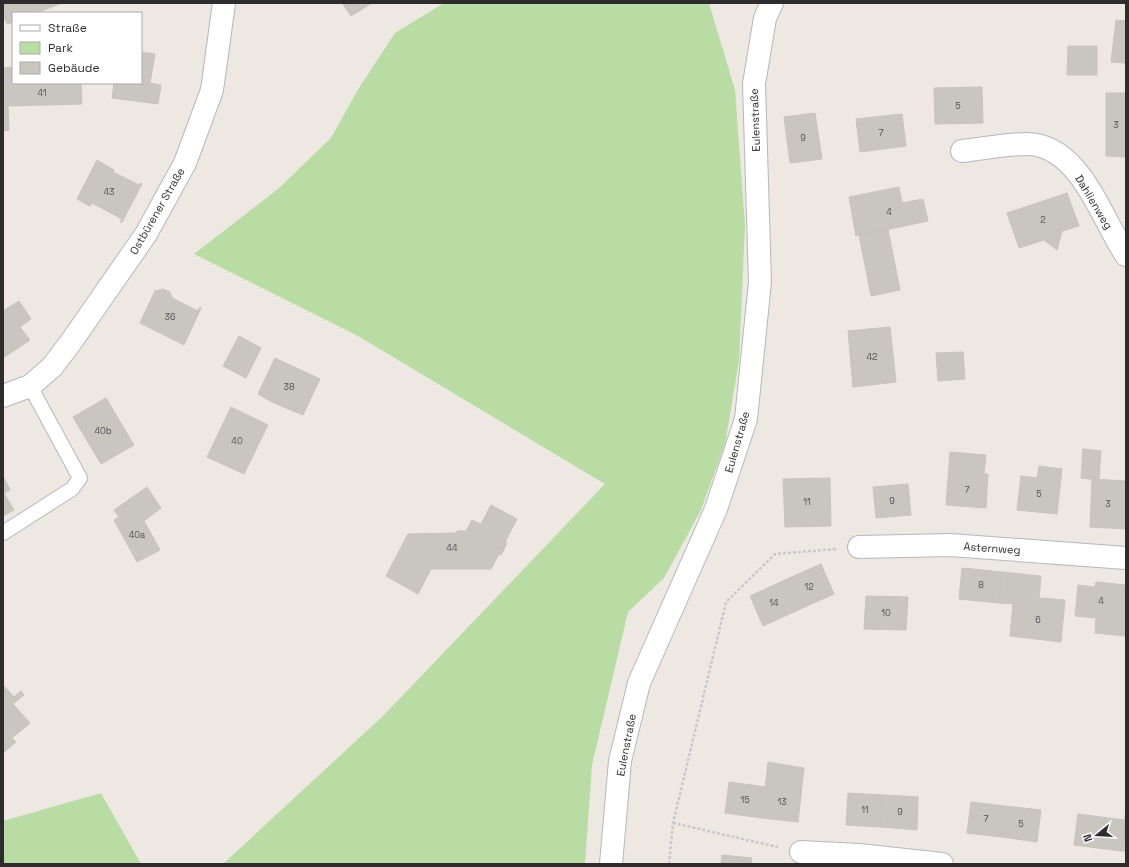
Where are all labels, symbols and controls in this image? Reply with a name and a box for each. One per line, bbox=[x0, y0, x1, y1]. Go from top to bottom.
legend bbox=[12, 12, 142, 84]
text: Straße bbox=[48, 20, 87, 36]
text: Park bbox=[48, 40, 73, 56]
text: Gebäude bbox=[48, 60, 100, 76]
house number: 41 bbox=[37, 87, 47, 99]
street label: Eulenstraße bbox=[747, 88, 763, 152]
house number: 5 bbox=[955, 100, 961, 112]
house number: 3 bbox=[1113, 119, 1119, 131]
house number: 7 bbox=[878, 127, 884, 139]
house number: 9 bbox=[800, 132, 806, 144]
street label: Ostbürener Straße bbox=[126, 165, 188, 257]
street label: Dahlienweg bbox=[1072, 172, 1116, 232]
house number: 43 bbox=[103, 186, 115, 198]
house number: 4 bbox=[886, 206, 892, 218]
house number: 2 bbox=[1040, 214, 1046, 226]
house number: 36 bbox=[165, 311, 176, 323]
house number: 42 bbox=[866, 351, 878, 363]
house number: 38 bbox=[283, 381, 295, 393]
street label: Eulenstraße bbox=[722, 410, 752, 474]
house number: 40b bbox=[94, 425, 112, 437]
house number: 40 bbox=[231, 435, 243, 447]
house number: 7 bbox=[964, 484, 970, 496]
house number: 5 bbox=[1036, 488, 1042, 500]
house number: 9 bbox=[889, 495, 895, 507]
house number: 11 bbox=[803, 496, 811, 508]
house number: 3 bbox=[1105, 498, 1111, 510]
house number: 40a bbox=[129, 529, 145, 541]
street label: Asternweg bbox=[963, 539, 1021, 557]
house number: 44 bbox=[446, 542, 458, 554]
house number: 8 bbox=[978, 579, 984, 591]
house number: 12 bbox=[804, 581, 814, 593]
house number: 4 bbox=[1098, 595, 1104, 607]
house number: 14 bbox=[769, 597, 779, 609]
house number: 10 bbox=[881, 607, 891, 619]
house number: 6 bbox=[1035, 614, 1041, 626]
street label: Eulenstraße bbox=[613, 713, 639, 777]
house number: 15 bbox=[740, 794, 750, 806]
house number: 13 bbox=[777, 796, 787, 808]
house number: 11 bbox=[861, 804, 869, 816]
house number: 9 bbox=[897, 806, 903, 818]
house number: 7 bbox=[983, 813, 989, 825]
north arrow bbox=[1077, 815, 1117, 855]
house number: 5 bbox=[1018, 818, 1024, 830]
text: N bbox=[1080, 832, 1095, 844]

